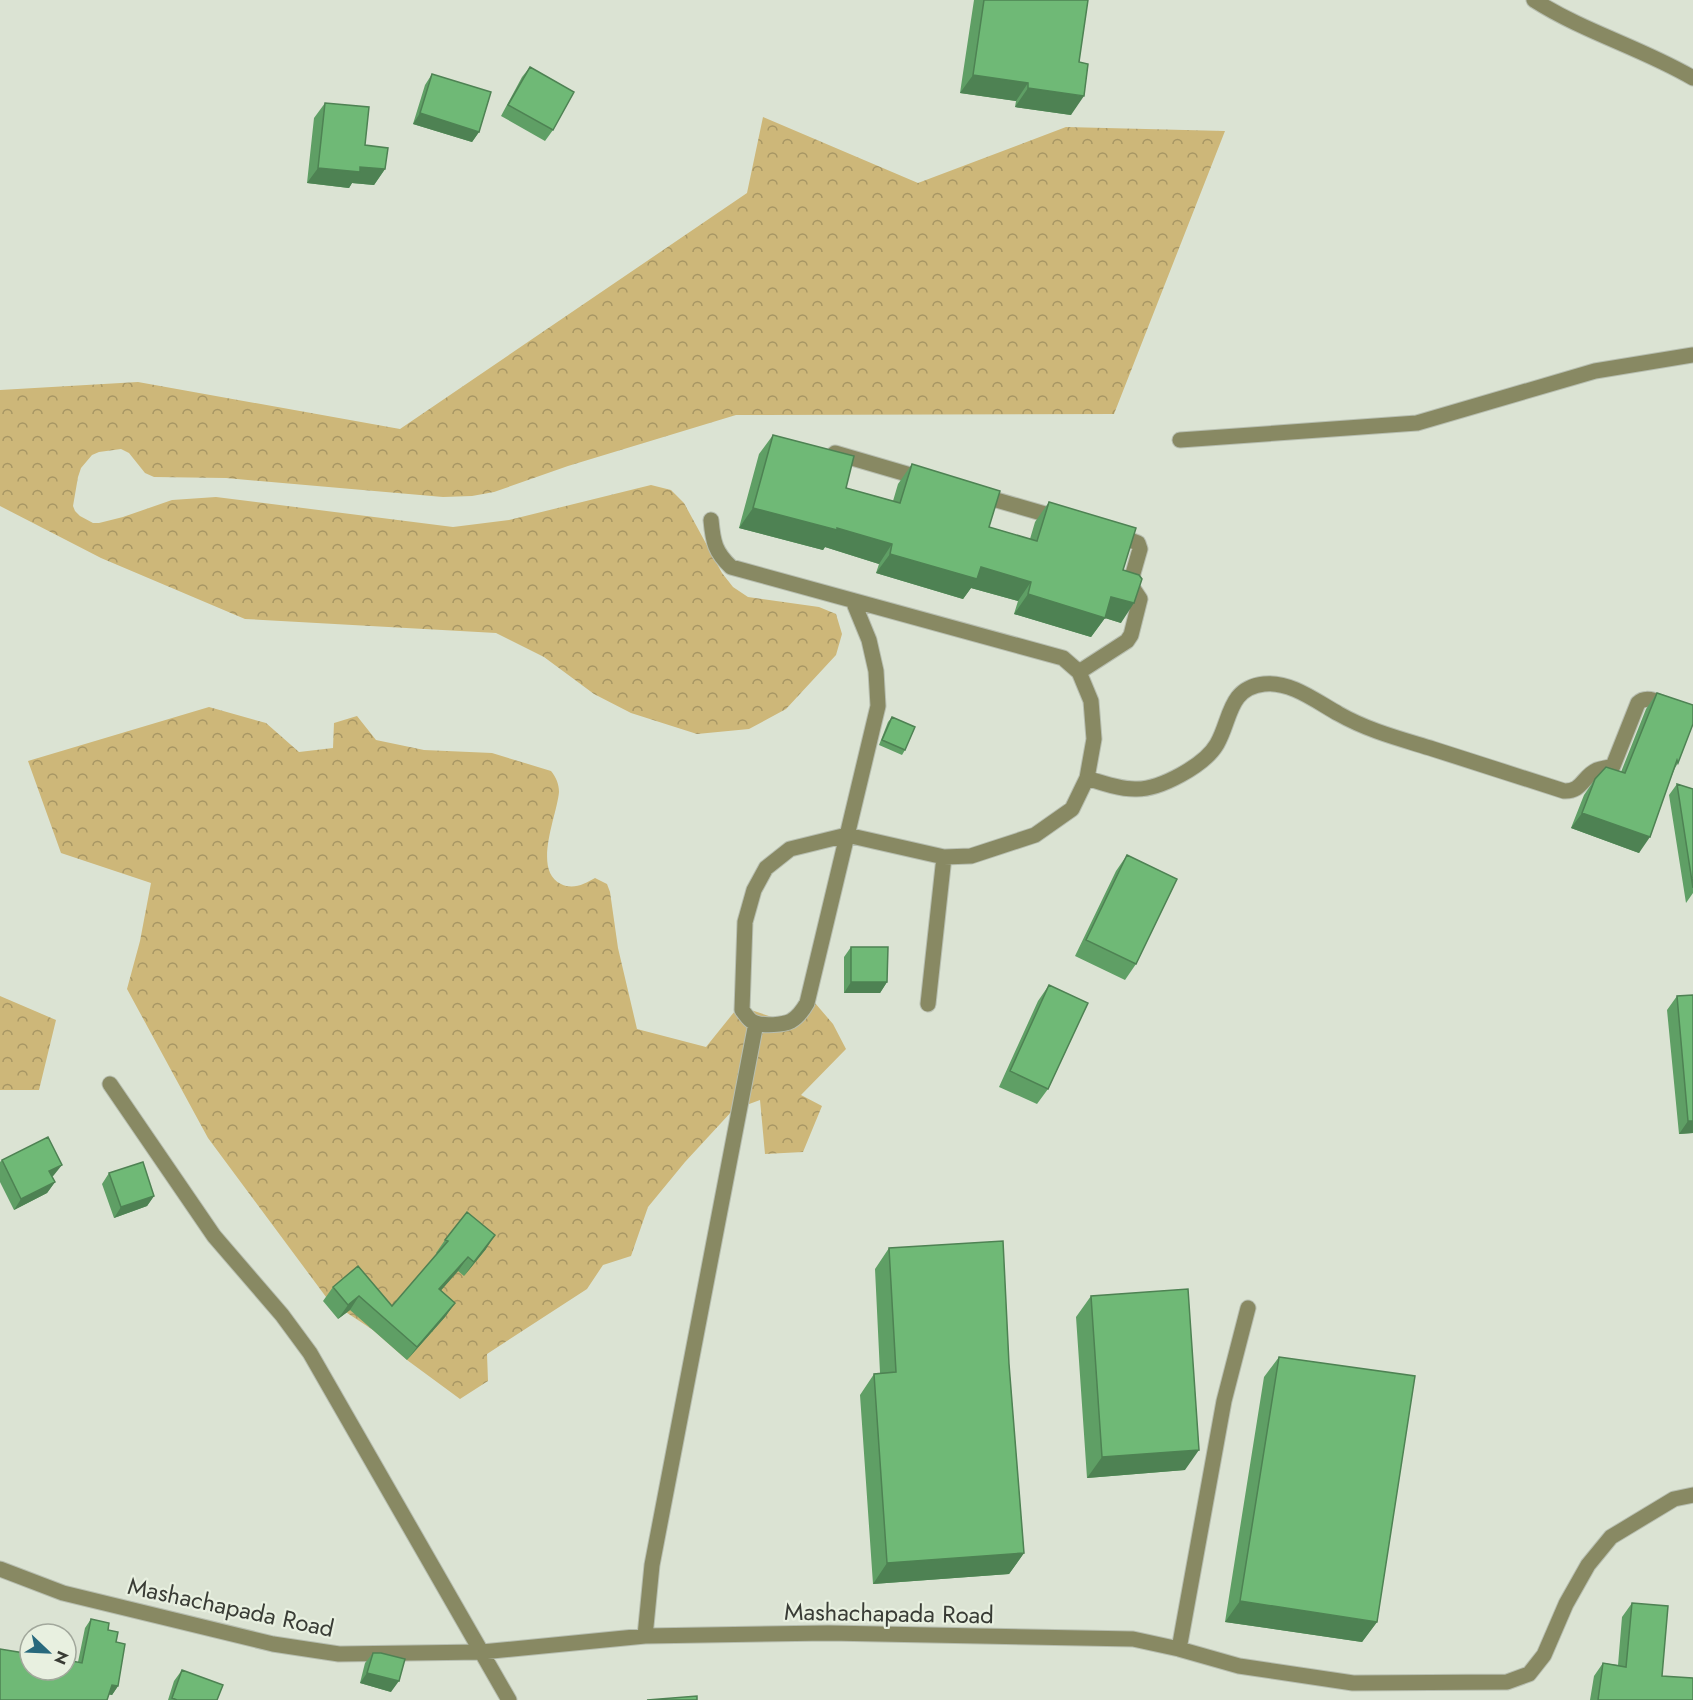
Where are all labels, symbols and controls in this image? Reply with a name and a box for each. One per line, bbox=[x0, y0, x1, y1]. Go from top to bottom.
street label: Mashachapada Road bbox=[125, 1568, 337, 1646]
street label: Mashachapada Road bbox=[784, 1594, 994, 1632]
north arrow bbox=[18, 1622, 78, 1682]
text: N bbox=[48, 1647, 74, 1668]

